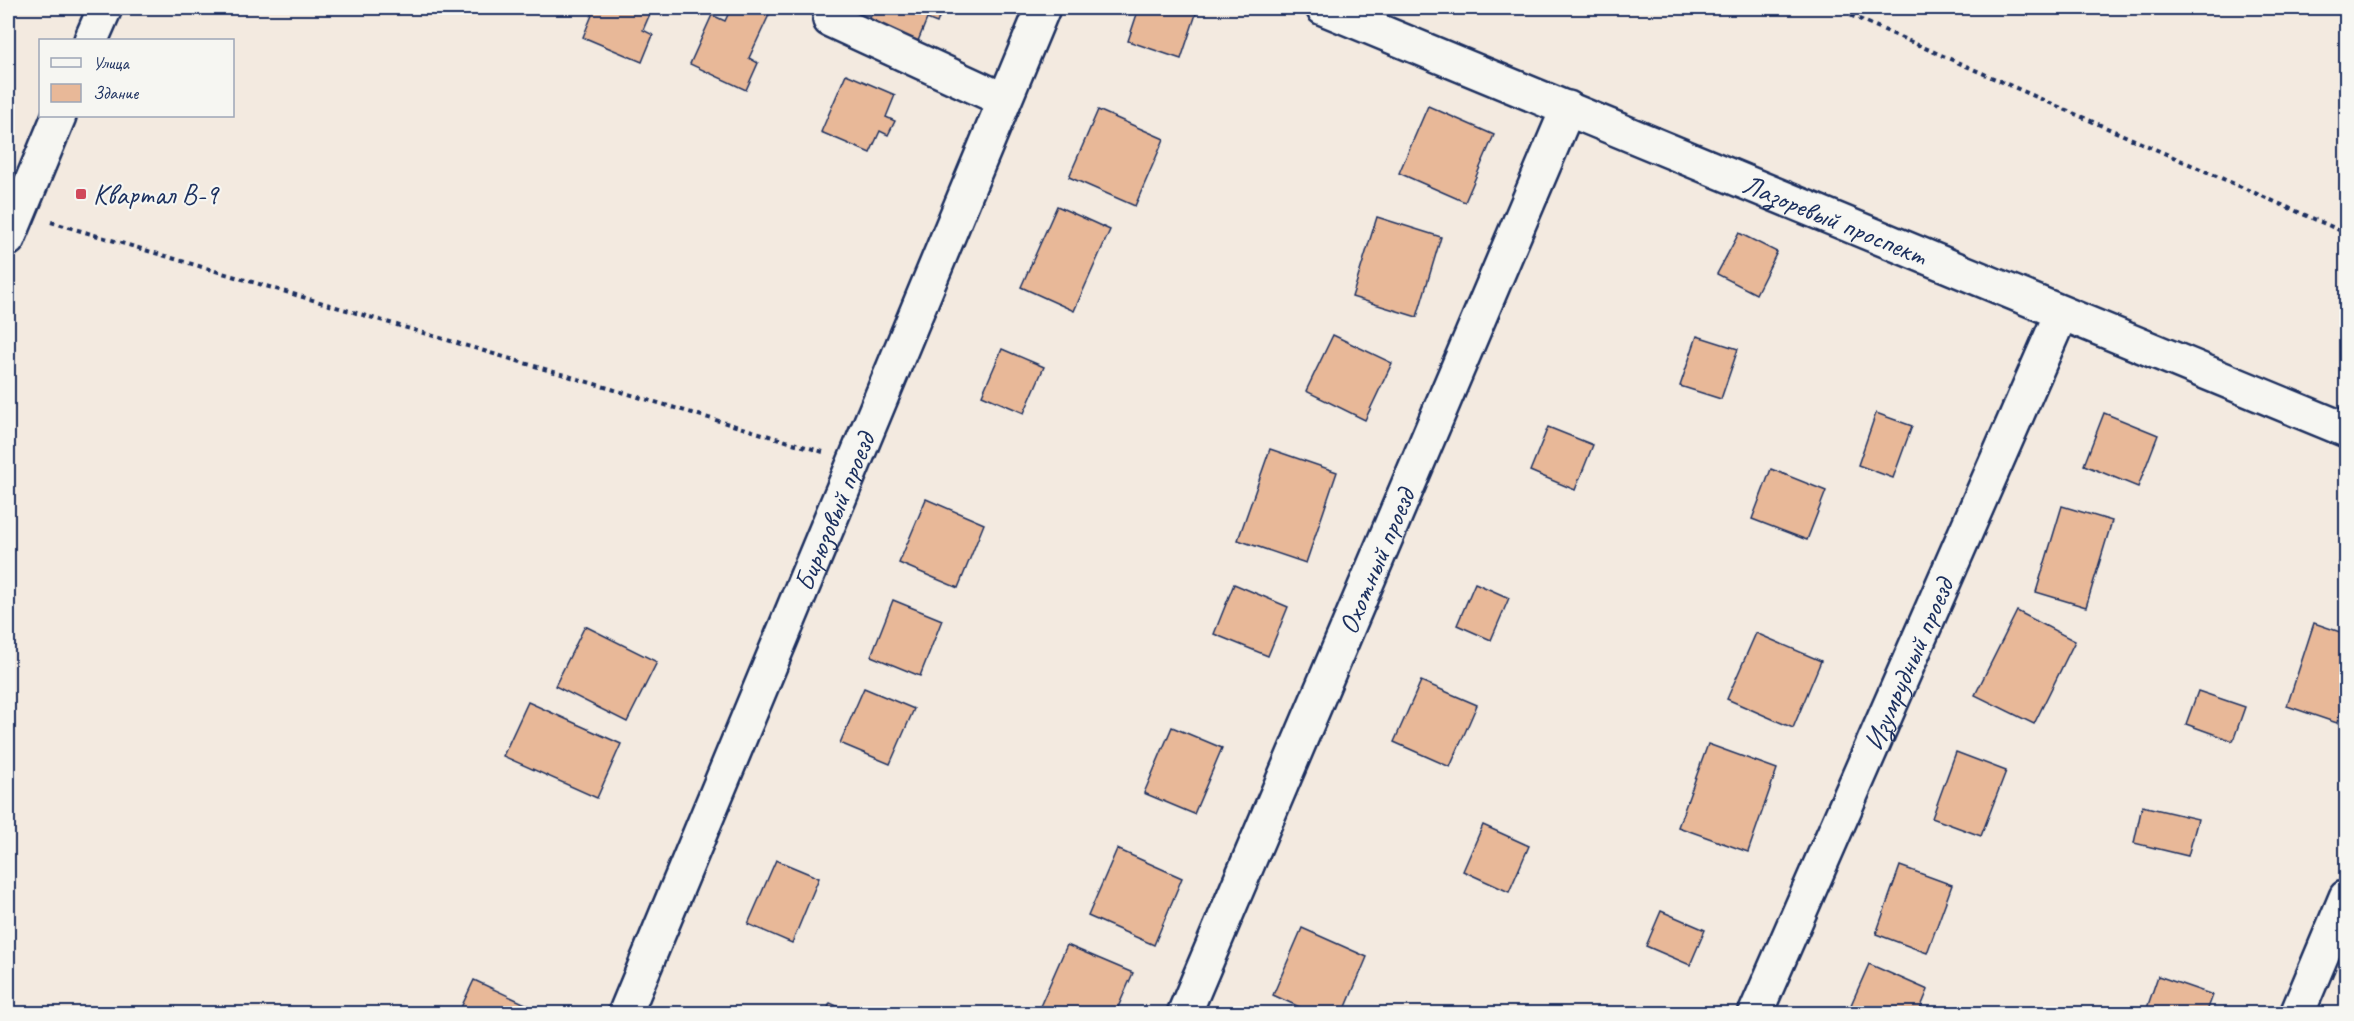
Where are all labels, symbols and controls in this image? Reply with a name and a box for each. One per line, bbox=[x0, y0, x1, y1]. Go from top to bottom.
legend bbox=[39, 39, 234, 117]
text: Улица bbox=[93, 52, 130, 74]
text: Здание bbox=[93, 82, 139, 104]
street label: Лазоревый проспект bbox=[1738, 166, 1933, 274]
place label: Квартал В-9 bbox=[93, 177, 220, 212]
marker: Квартал В-9 bbox=[74, 187, 88, 201]
street label: Бирюзовый проезд bbox=[786, 425, 884, 596]
street label: Охотный проезд bbox=[1330, 480, 1424, 639]
street label: Изумрудный проезд bbox=[1856, 570, 1963, 755]

